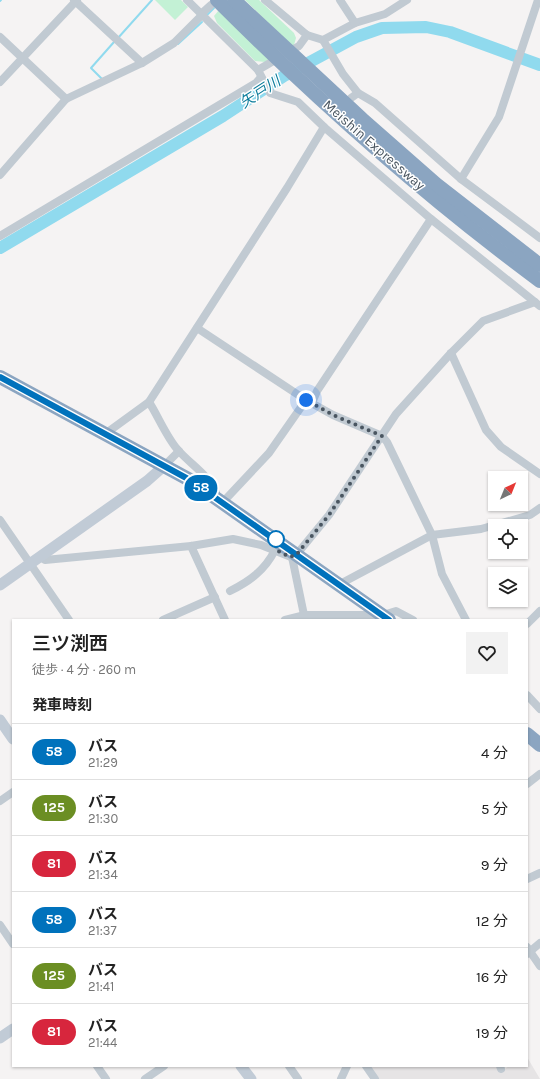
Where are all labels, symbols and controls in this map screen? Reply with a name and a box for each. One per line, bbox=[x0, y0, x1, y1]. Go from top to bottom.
water label: 矢戸川 bbox=[236, 71, 285, 112]
street label: Meishin Expressway bbox=[320, 96, 429, 194]
your location bbox=[296, 390, 316, 410]
north arrow bbox=[488, 471, 528, 511]
map controls bbox=[488, 471, 528, 607]
line badge: 58 bbox=[183, 475, 219, 501]
text: 58 bbox=[192, 479, 210, 496]
button: locate bbox=[488, 519, 528, 559]
unlabelled marker bbox=[267, 530, 285, 548]
button: layers bbox=[488, 567, 528, 607]
button: heart bbox=[466, 632, 508, 674]
text: 三ツ渕西 bbox=[32, 633, 108, 655]
text: 徒歩 · 4 分 · 260 m bbox=[32, 662, 136, 677]
text: 発車時刻 bbox=[32, 696, 92, 714]
text: バス bbox=[88, 737, 118, 755]
text: 58 bbox=[45, 743, 63, 760]
text: 4 分 bbox=[481, 744, 508, 762]
text: 21:29 bbox=[88, 755, 118, 770]
text: バス bbox=[88, 793, 118, 811]
text: 125 bbox=[43, 799, 65, 816]
text: 5 分 bbox=[481, 800, 508, 818]
text: 21:30 bbox=[88, 811, 118, 826]
text: バス bbox=[88, 849, 118, 867]
text: 81 bbox=[47, 855, 61, 872]
text: 9 分 bbox=[481, 856, 508, 874]
text: 21:34 bbox=[88, 867, 118, 882]
text: バス bbox=[88, 905, 118, 923]
text: 58 bbox=[45, 911, 63, 928]
text: 12 分 bbox=[476, 912, 508, 930]
text: 21:37 bbox=[88, 923, 117, 938]
text: バス bbox=[88, 961, 118, 979]
text: 125 bbox=[43, 967, 65, 984]
text: 16 分 bbox=[476, 968, 508, 986]
text: 21:41 bbox=[88, 979, 114, 994]
text: バス bbox=[88, 1017, 118, 1035]
text: 81 bbox=[47, 1023, 61, 1040]
text: 19 分 bbox=[476, 1024, 508, 1042]
text: 21:44 bbox=[88, 1035, 117, 1050]

